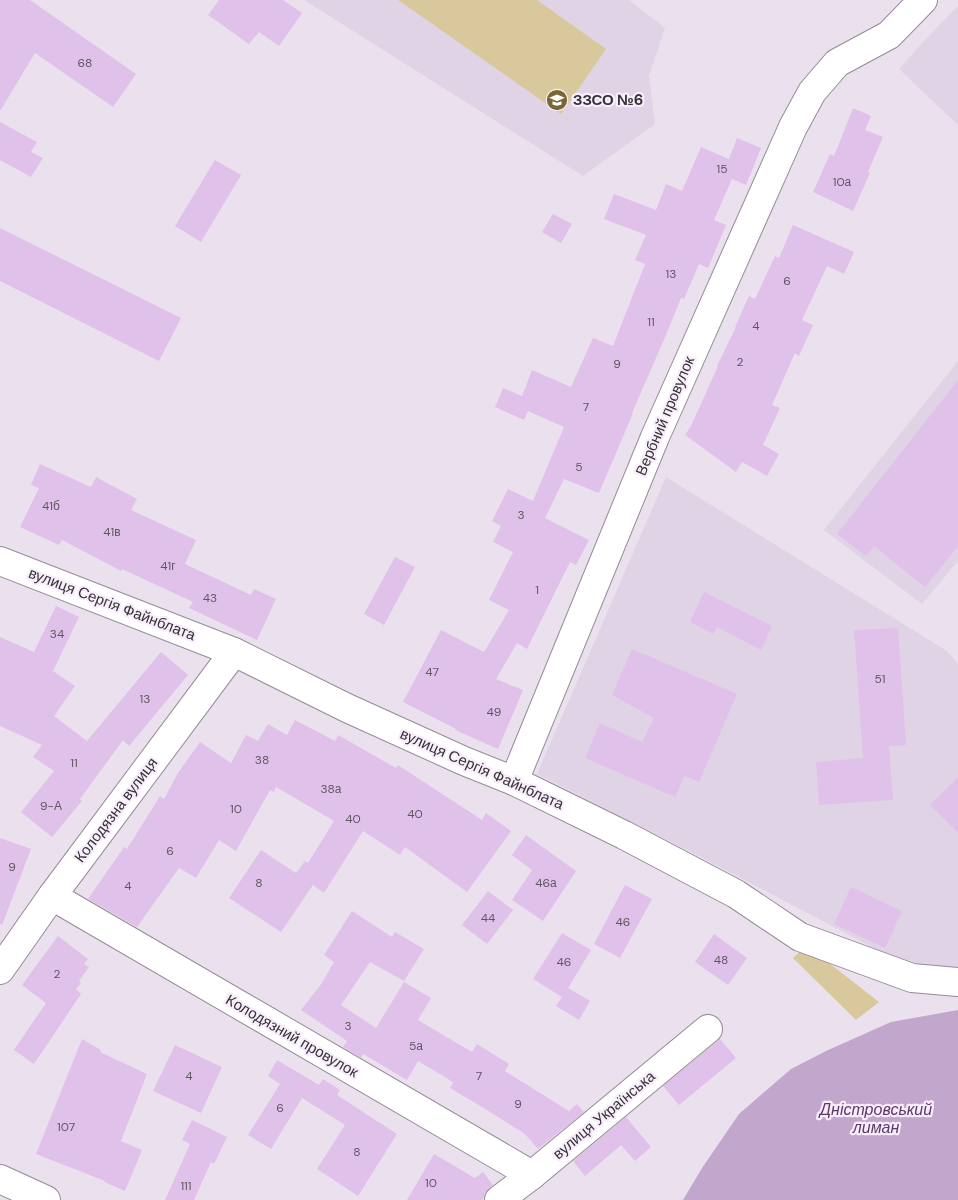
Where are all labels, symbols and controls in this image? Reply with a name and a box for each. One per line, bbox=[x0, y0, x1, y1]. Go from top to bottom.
house number: 68 bbox=[78, 55, 92, 71]
school or university icon: ЗЗСО №6 bbox=[545, 88, 569, 112]
place label: ЗЗСО №6 bbox=[573, 90, 643, 110]
house number: 15 bbox=[716, 161, 728, 177]
house number: 10а bbox=[833, 174, 852, 190]
house number: 13 bbox=[666, 266, 676, 282]
house number: 6 bbox=[783, 273, 791, 289]
house number: 11 bbox=[647, 314, 655, 330]
house number: 4 bbox=[752, 318, 760, 334]
street label: Вербний провулок bbox=[631, 353, 699, 479]
house number: 2 bbox=[737, 354, 744, 370]
house number: 9 bbox=[613, 356, 621, 372]
house number: 7 bbox=[583, 399, 589, 415]
house number: 5 bbox=[575, 459, 583, 475]
house number: 41б bbox=[42, 498, 60, 514]
house number: 3 bbox=[517, 507, 525, 523]
house number: 41в bbox=[103, 524, 121, 540]
house number: 41г bbox=[160, 558, 176, 574]
street label: вулиця Сергія Файнблата bbox=[26, 563, 199, 645]
house number: 1 bbox=[535, 582, 539, 598]
house number: 43 bbox=[203, 590, 217, 606]
house number: 34 bbox=[50, 626, 64, 642]
house number: 47 bbox=[425, 664, 439, 680]
house number: 51 bbox=[874, 671, 886, 687]
house number: 13 bbox=[140, 691, 150, 707]
house number: 49 bbox=[487, 704, 501, 720]
street label: вулиця Сергія Файнблата bbox=[397, 724, 568, 814]
house number: 38 bbox=[255, 752, 269, 768]
street label: Колодязна вулиця bbox=[70, 753, 162, 867]
house number: 11 bbox=[70, 755, 78, 771]
house number: 38а bbox=[320, 781, 342, 797]
house number: 9-А bbox=[40, 798, 62, 814]
house number: 10 bbox=[230, 801, 242, 817]
house number: 40 bbox=[407, 806, 423, 822]
house number: 40 bbox=[345, 811, 361, 827]
house number: 6 bbox=[166, 843, 174, 859]
house number: 9 bbox=[8, 859, 16, 875]
house number: 8 bbox=[255, 875, 263, 891]
house number: 46а bbox=[535, 875, 557, 891]
house number: 4 bbox=[124, 878, 132, 894]
house number: 44 bbox=[481, 910, 495, 926]
house number: 46 bbox=[616, 914, 630, 930]
house number: 48 bbox=[714, 952, 728, 968]
house number: 46 bbox=[557, 954, 571, 970]
house number: 2 bbox=[54, 966, 61, 982]
street label: Колодязний провулок bbox=[222, 990, 362, 1082]
house number: 3 bbox=[344, 1018, 352, 1034]
house number: 5а bbox=[409, 1038, 423, 1054]
street label: вулиця Українська bbox=[549, 1066, 660, 1164]
house number: 4 bbox=[185, 1068, 193, 1084]
house number: 7 bbox=[476, 1068, 482, 1084]
house number: 9 bbox=[514, 1096, 522, 1112]
water label: Дністровський лиман bbox=[818, 1099, 932, 1138]
house number: 6 bbox=[276, 1100, 284, 1116]
house number: 107 bbox=[57, 1119, 75, 1135]
house number: 8 bbox=[353, 1144, 361, 1160]
house number: 10 bbox=[425, 1175, 437, 1191]
house number: 111 bbox=[180, 1178, 192, 1194]

